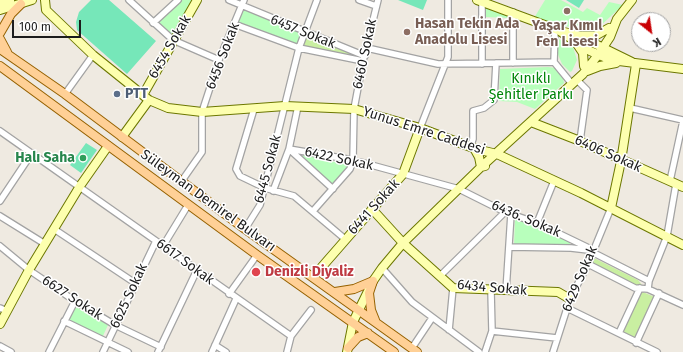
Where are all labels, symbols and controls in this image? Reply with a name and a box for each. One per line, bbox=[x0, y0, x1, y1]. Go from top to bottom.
marker: Yaşar Kımıl Fen Lisesi bbox=[562, 6, 572, 16]
street label: 6457 Sokak bbox=[268, 11, 338, 53]
scale bar bbox=[14, 12, 83, 38]
street label: 6454 Sokak bbox=[145, 12, 195, 82]
north arrow bbox=[631, 12, 671, 52]
place label: Hasan Tekin Ada Anadolu Lisesi bbox=[415, 16, 519, 48]
street label: 6460 Sokak bbox=[349, 17, 381, 91]
place label: Yaşar Kımıl Fen Lisesi bbox=[532, 18, 602, 50]
text: 100 m bbox=[19, 20, 51, 34]
street label: 6456 Sokak bbox=[203, 20, 243, 92]
marker: Hasan Tekin Ada Anadolu Lisesi bbox=[402, 27, 412, 37]
text: K bbox=[650, 35, 663, 49]
park label: Kınıklı Şehitler Parkı bbox=[489, 71, 573, 104]
place label: PTT bbox=[125, 86, 148, 102]
marker: PTT bbox=[112, 89, 122, 99]
street label: Yunus Emre Caddesi bbox=[361, 103, 487, 159]
street label: 6406 Sokak bbox=[572, 132, 644, 176]
street label: 6445 Sokak bbox=[251, 133, 285, 205]
street label: 6422 Sokak bbox=[303, 144, 375, 174]
street label: Süleyman Demirel Bulvarı bbox=[137, 146, 279, 256]
place label: Halı Saha bbox=[15, 150, 75, 166]
marker: Halı Saha bbox=[78, 153, 88, 163]
street label: 6441 Sokak bbox=[345, 176, 403, 238]
street label: 6436. Sokak bbox=[489, 197, 563, 241]
street label: 6617 Sokak bbox=[153, 235, 217, 289]
street label: 6429 Sokak bbox=[559, 243, 601, 315]
street label: 6625 Sokak bbox=[107, 261, 151, 331]
place label: Denizli Diyaliz bbox=[265, 264, 354, 280]
marker: Denizli Diyaliz bbox=[250, 266, 262, 278]
street label: 6627 Sokak bbox=[38, 272, 106, 324]
street label: 6434 Sokak bbox=[456, 277, 528, 299]

